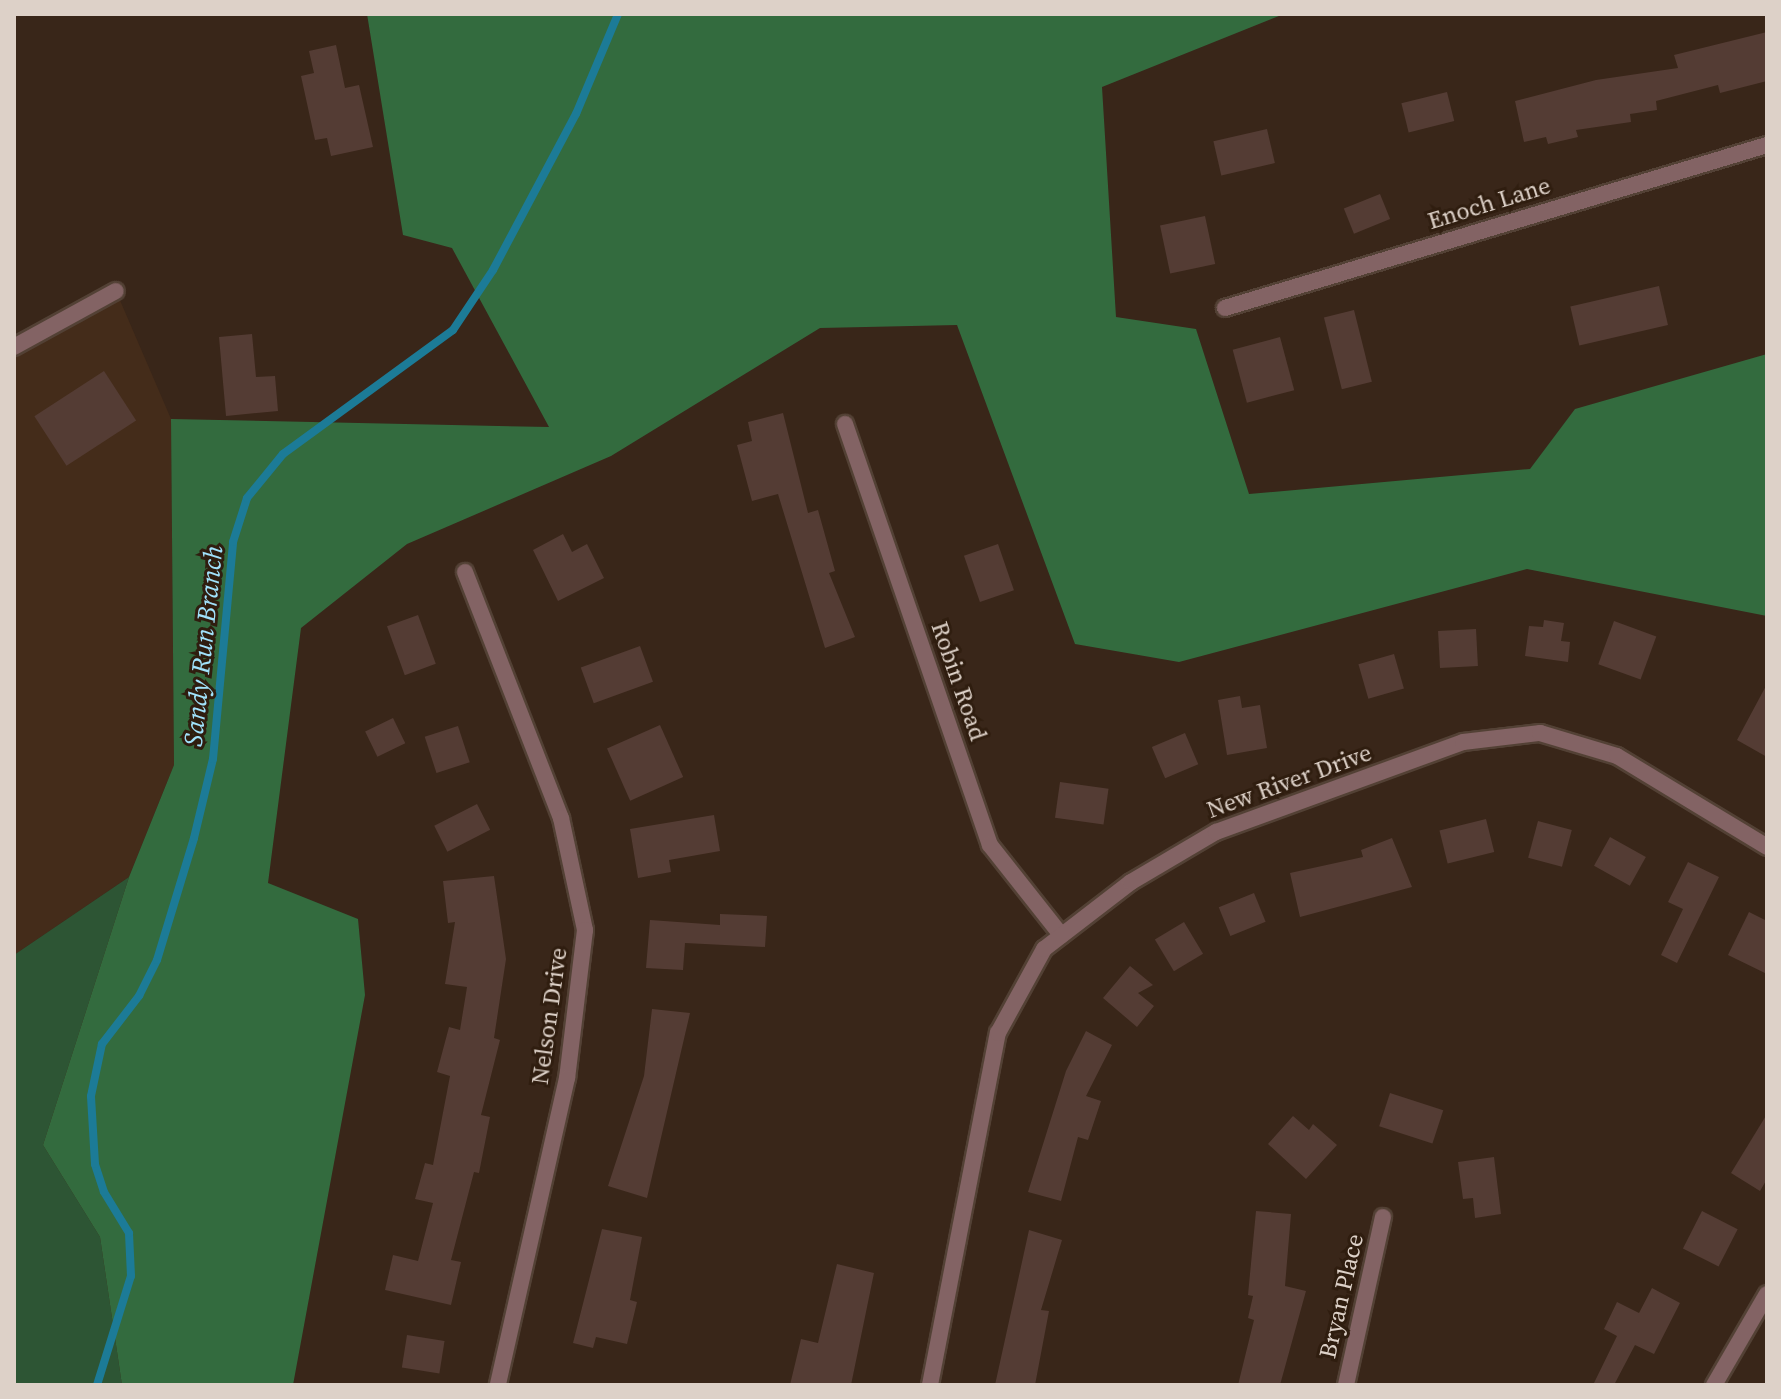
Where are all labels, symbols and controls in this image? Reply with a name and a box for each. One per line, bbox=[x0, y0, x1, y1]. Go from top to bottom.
street label: Enoch Lane bbox=[1424, 171, 1554, 235]
water label: Sandy Run Branch bbox=[178, 544, 230, 748]
street label: Robin Road bbox=[925, 618, 993, 744]
street label: New River Drive bbox=[1203, 738, 1375, 824]
street label: Nelson Drive bbox=[525, 946, 573, 1086]
street label: Bryan Place bbox=[1313, 1231, 1369, 1361]

